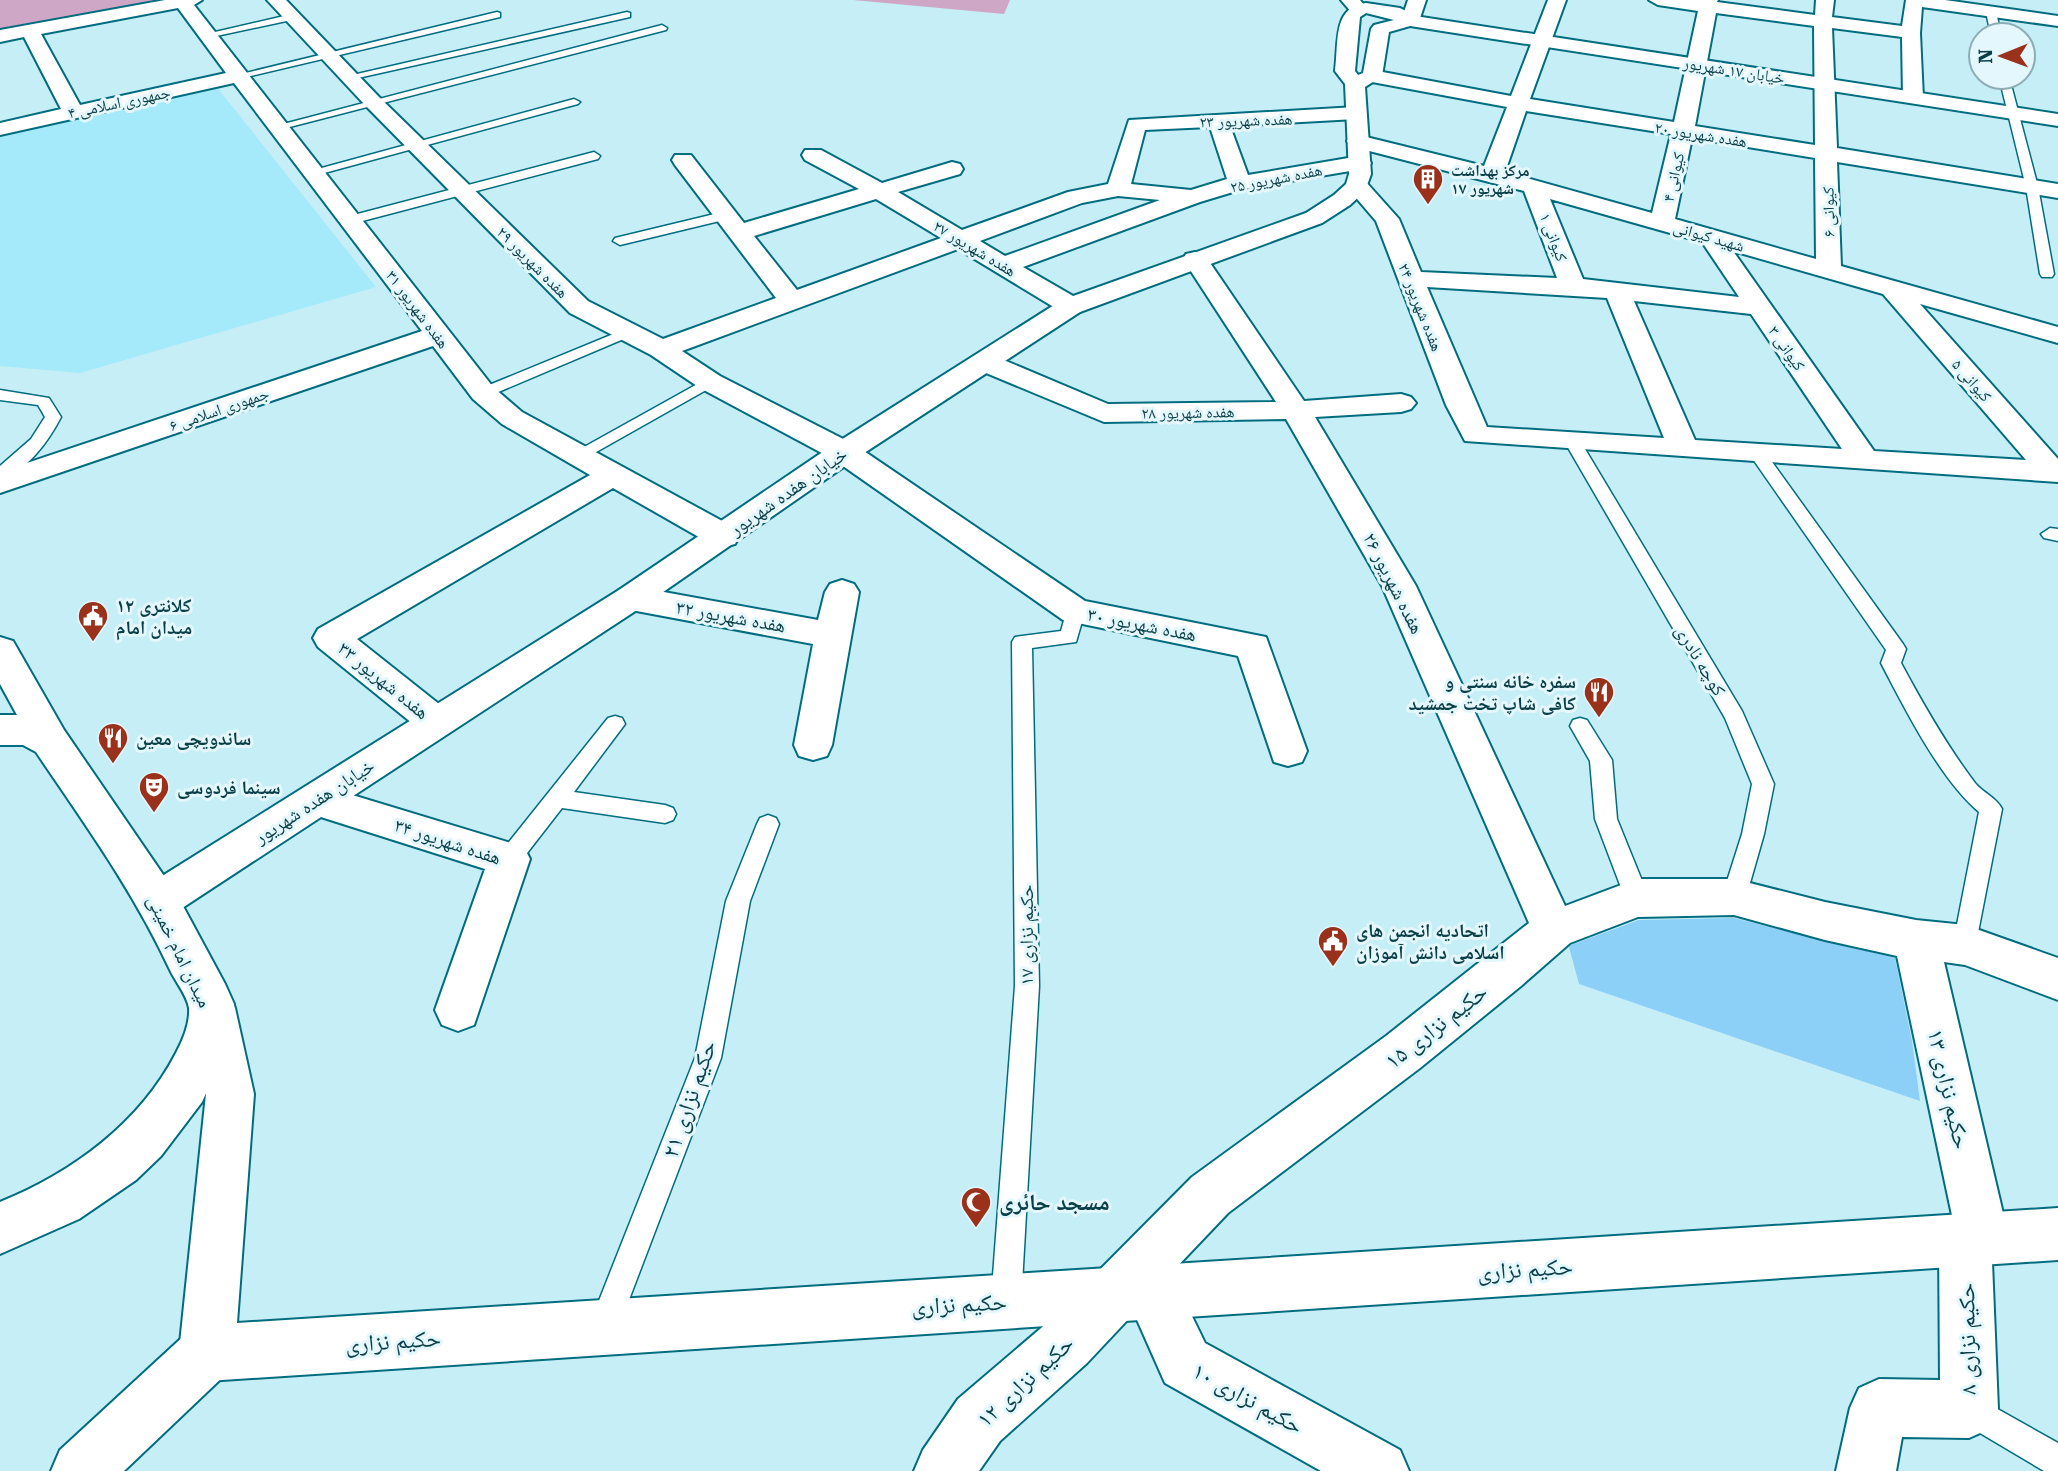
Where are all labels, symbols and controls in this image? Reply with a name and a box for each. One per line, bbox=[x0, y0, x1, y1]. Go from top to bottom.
north arrow bbox=[1967, 21, 2037, 91]
text: N bbox=[1974, 48, 1997, 64]
street label: خیابان ۱۷ شهریور bbox=[1681, 53, 1786, 89]
street label: جمهوری اسلامی ۴ bbox=[66, 82, 172, 124]
street label: هفده شهریور ۲۳ bbox=[1199, 109, 1293, 132]
street label: هفده شهریور ۲۰ bbox=[1653, 118, 1748, 151]
street label: کیوانی ۴ bbox=[1659, 150, 1689, 204]
street label: هفده شهریور ۲۵ bbox=[1229, 160, 1324, 197]
place label: مرکز بهداشت ۱۷ شهریور bbox=[1451, 161, 1530, 198]
building icon: مرکز بهداشت ۱۷ شهریور bbox=[1411, 162, 1445, 206]
street label: کیوانی ۶ bbox=[1819, 186, 1839, 237]
street label: کیوانی ۱ bbox=[1535, 210, 1572, 265]
street label: هفده شهریور ۲۷ bbox=[930, 216, 1020, 281]
street label: شهید کیوانی bbox=[1671, 217, 1747, 257]
street label: هفده شهریور ۲۹ bbox=[493, 223, 572, 302]
street label: هفده شهریور ۲۴ bbox=[1394, 260, 1447, 354]
street label: هفده شهریور ۳۱ bbox=[382, 266, 453, 352]
street label: کیوانی ۳ bbox=[1764, 322, 1809, 375]
street label: کیوانی ۵ bbox=[1947, 355, 1996, 406]
street label: جمهوری اسلامی ۶ bbox=[167, 384, 272, 436]
street label: هفده شهریور ۲۸ bbox=[1141, 402, 1235, 423]
street label: خیابان هفده شهریور bbox=[724, 442, 852, 541]
street label: هفده شهریور ۲۶ bbox=[1358, 529, 1429, 638]
place label: کلانتری ۱۲ میدان امام bbox=[116, 594, 192, 641]
street label: هفده شهریور ۳۲ bbox=[674, 596, 787, 637]
public building icon: کلانتری ۱۲ میدان امام bbox=[76, 599, 110, 643]
street label: هفده شهریور ۳۰ bbox=[1085, 603, 1198, 646]
street label: کوچه نادری bbox=[1670, 620, 1731, 700]
street label: هفده شهریور ۳۳ bbox=[333, 637, 434, 724]
place label: سفره خانه سنتی و کافی شاپ تخت جمشید bbox=[1408, 670, 1577, 715]
restaurant icon: سفره خانه سنتی و کافی شاپ تخت جمشید bbox=[1582, 675, 1616, 719]
restaurant icon: ساندویچی معین bbox=[96, 721, 130, 765]
place label: ساندویچی معین bbox=[136, 727, 251, 750]
street label: خیابان هفده شهریور bbox=[249, 754, 379, 849]
theatre icon: سینما فردوسی bbox=[137, 770, 171, 814]
place label: سینما فردوسی bbox=[177, 776, 281, 799]
street label: هفده شهریور ۳۴ bbox=[392, 813, 504, 870]
street label: حکیم نزاری ۱۷ bbox=[1015, 885, 1039, 985]
street label: میدان امام خمینی bbox=[141, 891, 217, 1012]
place label: اتحادیه انجمن های اسلامی دانش آموزان bbox=[1356, 919, 1505, 964]
public building icon: اتحادیه انجمن های اسلامی دانش آموزان bbox=[1316, 924, 1350, 968]
street label: حکیم نزاری ۱۵ bbox=[1380, 978, 1494, 1076]
street label: حکیم نزاری ۱۳ bbox=[1920, 1027, 1975, 1152]
street label: حکیم نزاری ۲۱ bbox=[657, 1037, 724, 1162]
mosque icon: مسجد حائری bbox=[959, 1185, 993, 1229]
place label: مسجد حائری bbox=[999, 1189, 1110, 1216]
street label: حکیم نزاری bbox=[1476, 1253, 1574, 1288]
street label: حکیم نزاری ۸ bbox=[1953, 1283, 1984, 1395]
street label: حکیم نزاری bbox=[911, 1289, 1008, 1322]
street label: حکیم نزاری bbox=[344, 1325, 442, 1360]
street label: حکیم نزاری ۱۲ bbox=[971, 1330, 1081, 1434]
street label: حکیم نزاری ۱۰ bbox=[1187, 1357, 1308, 1442]

